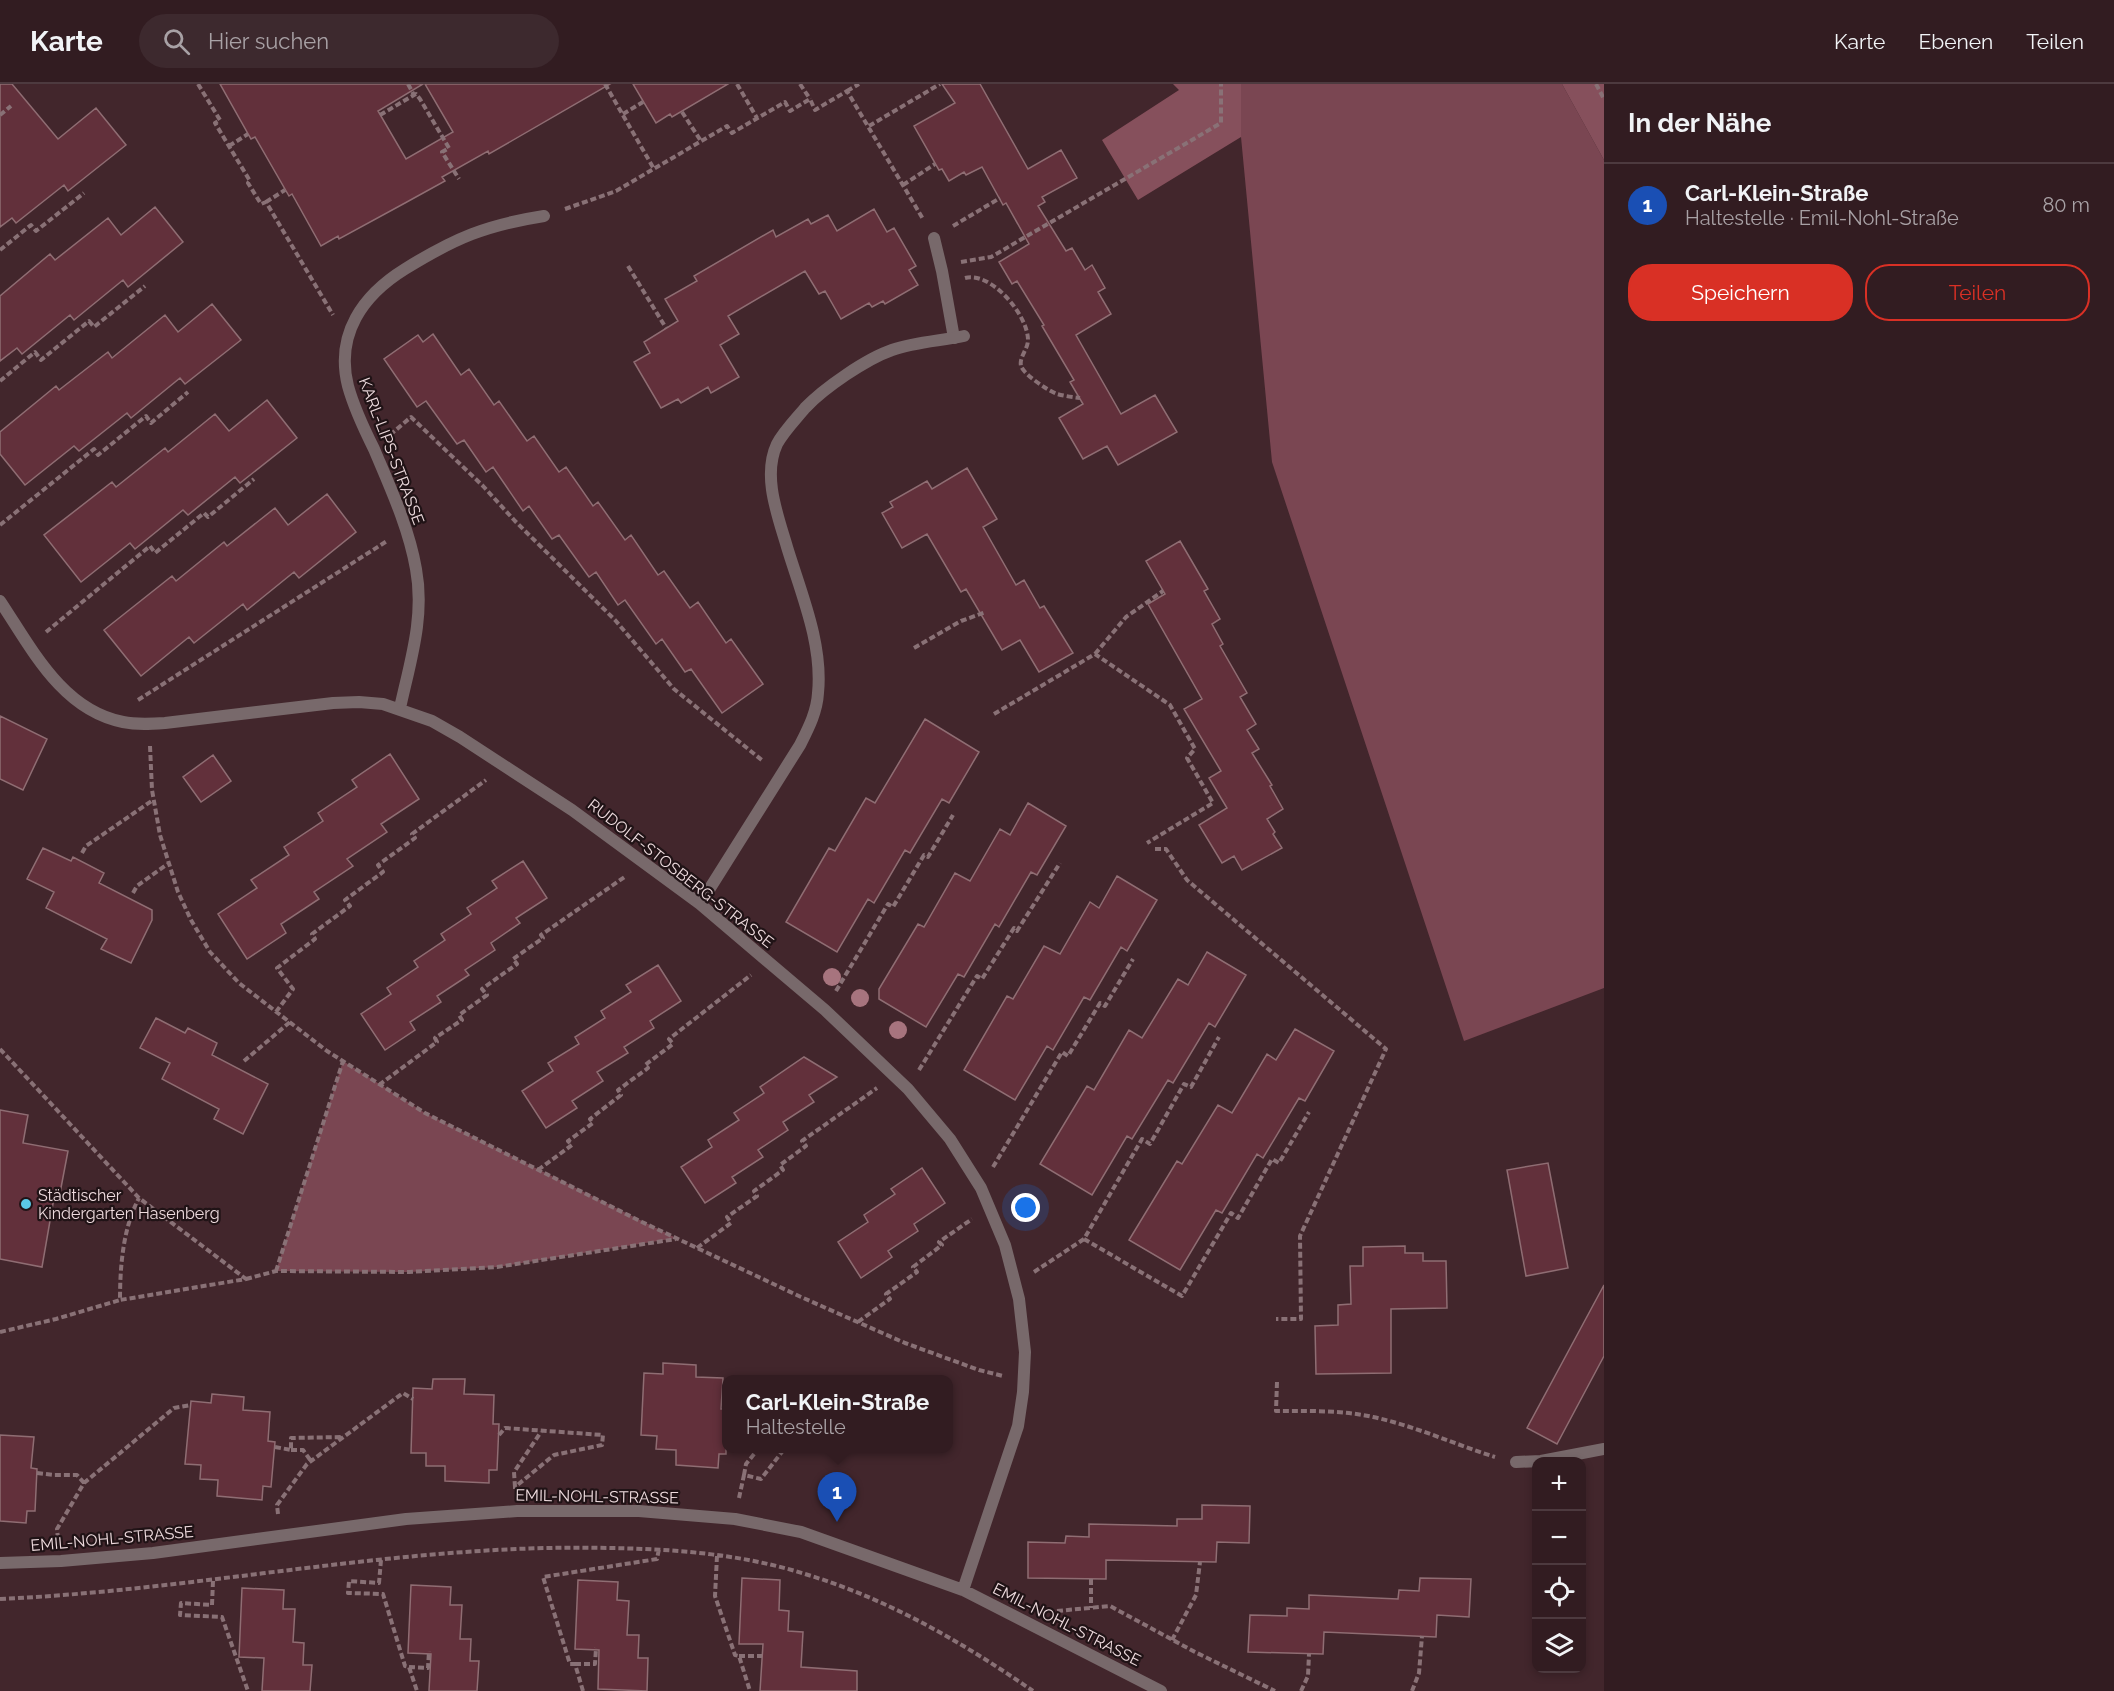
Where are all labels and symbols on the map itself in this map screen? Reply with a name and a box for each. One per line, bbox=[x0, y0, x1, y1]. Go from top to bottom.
street label: KARL-LIPS-STRASSE bbox=[355, 375, 428, 528]
street label: RUDOLF-STOSBERG-STRASSE bbox=[584, 795, 778, 952]
place label: Städtischer Kindergarten Hasenberg bbox=[38, 1186, 220, 1223]
your location bbox=[1011, 1193, 1040, 1222]
marker: Städtischer Kindergarten Hasenberg bbox=[19, 1197, 33, 1211]
pin: 1 bbox=[818, 1472, 856, 1522]
street label: EMIL-NOHL-STRASSE bbox=[515, 1486, 679, 1507]
street label: EMIL-NOHL-STRASSE bbox=[30, 1522, 195, 1555]
street label: EMIL-NOHL-STRASSE bbox=[990, 1579, 1144, 1670]

